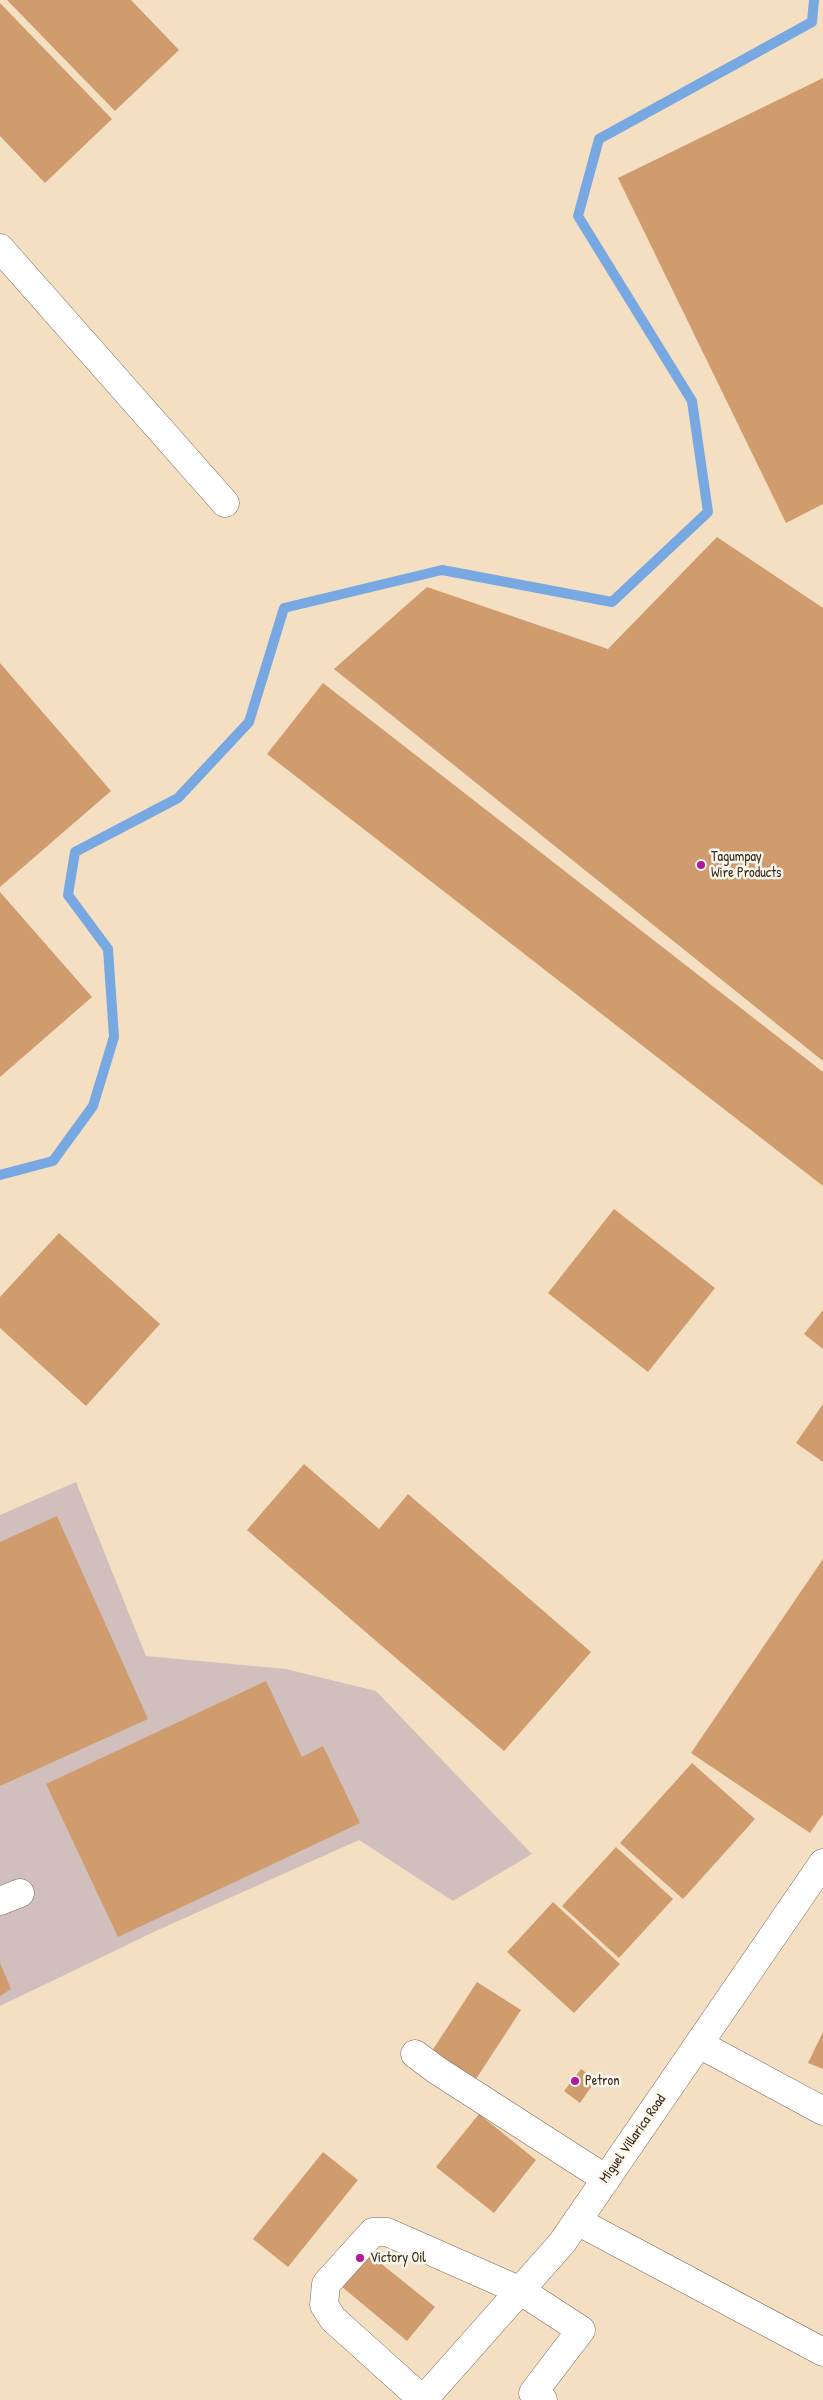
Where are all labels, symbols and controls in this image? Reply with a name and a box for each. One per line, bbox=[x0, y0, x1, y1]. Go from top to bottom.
place label: Tagumpay Wire Products bbox=[711, 849, 781, 882]
marker: Tagumpay Wire Products bbox=[695, 859, 707, 871]
place label: Petron bbox=[585, 2073, 619, 2089]
marker: Petron bbox=[569, 2075, 581, 2087]
street label: Miguel Villarica Road bbox=[596, 2092, 670, 2186]
place label: Victory Oil bbox=[370, 2250, 426, 2266]
marker: Victory Oil bbox=[354, 2252, 366, 2264]

